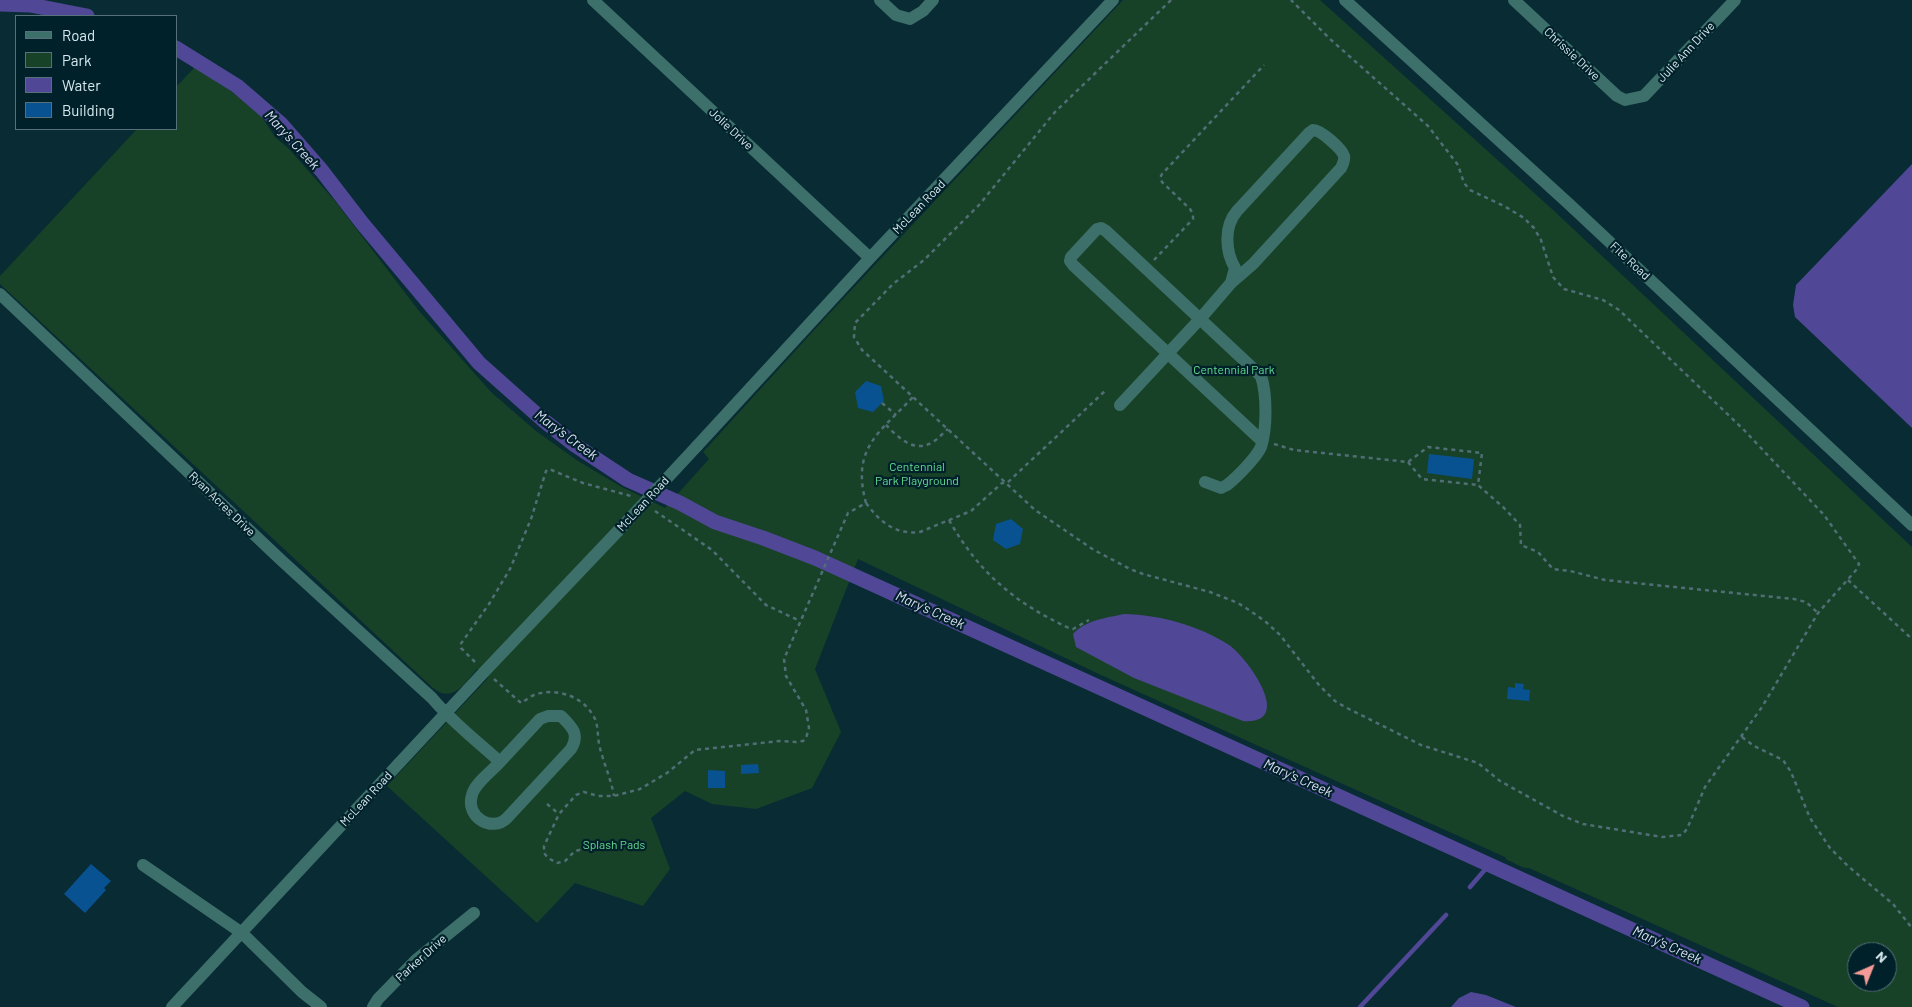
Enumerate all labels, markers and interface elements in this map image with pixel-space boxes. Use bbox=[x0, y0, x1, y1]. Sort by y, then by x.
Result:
legend bbox=[15, 15, 178, 130]
street label: Julie Ann Drive bbox=[1654, 19, 1718, 85]
street label: Chrissie Drive bbox=[1541, 24, 1603, 84]
text: Road bbox=[62, 26, 95, 44]
text: Park bbox=[62, 51, 91, 69]
text: Water bbox=[62, 76, 101, 94]
text: Building bbox=[62, 101, 115, 119]
street label: Jolie Drive bbox=[706, 105, 756, 153]
water label: Mary's Creek bbox=[261, 107, 323, 173]
street label: McLean Road bbox=[890, 177, 948, 237]
street label: Fite Road bbox=[1607, 239, 1653, 283]
park label: Centennial Park bbox=[1193, 363, 1275, 377]
water label: Mary's Creek bbox=[531, 407, 601, 463]
park label: Centennial Park Playground bbox=[875, 460, 959, 488]
street label: Ryan Acres Drive bbox=[186, 469, 258, 539]
street label: McLean Road bbox=[614, 474, 672, 534]
water label: Mary's Creek bbox=[893, 587, 967, 633]
water label: Mary's Creek bbox=[1261, 755, 1335, 801]
street label: McLean Road bbox=[337, 769, 395, 829]
park label: Splash Pads bbox=[583, 838, 645, 852]
water label: Mary's Creek bbox=[1630, 922, 1704, 968]
street label: Parker Drive bbox=[393, 931, 449, 985]
north arrow bbox=[1847, 942, 1897, 992]
text: N bbox=[1873, 947, 1891, 966]

